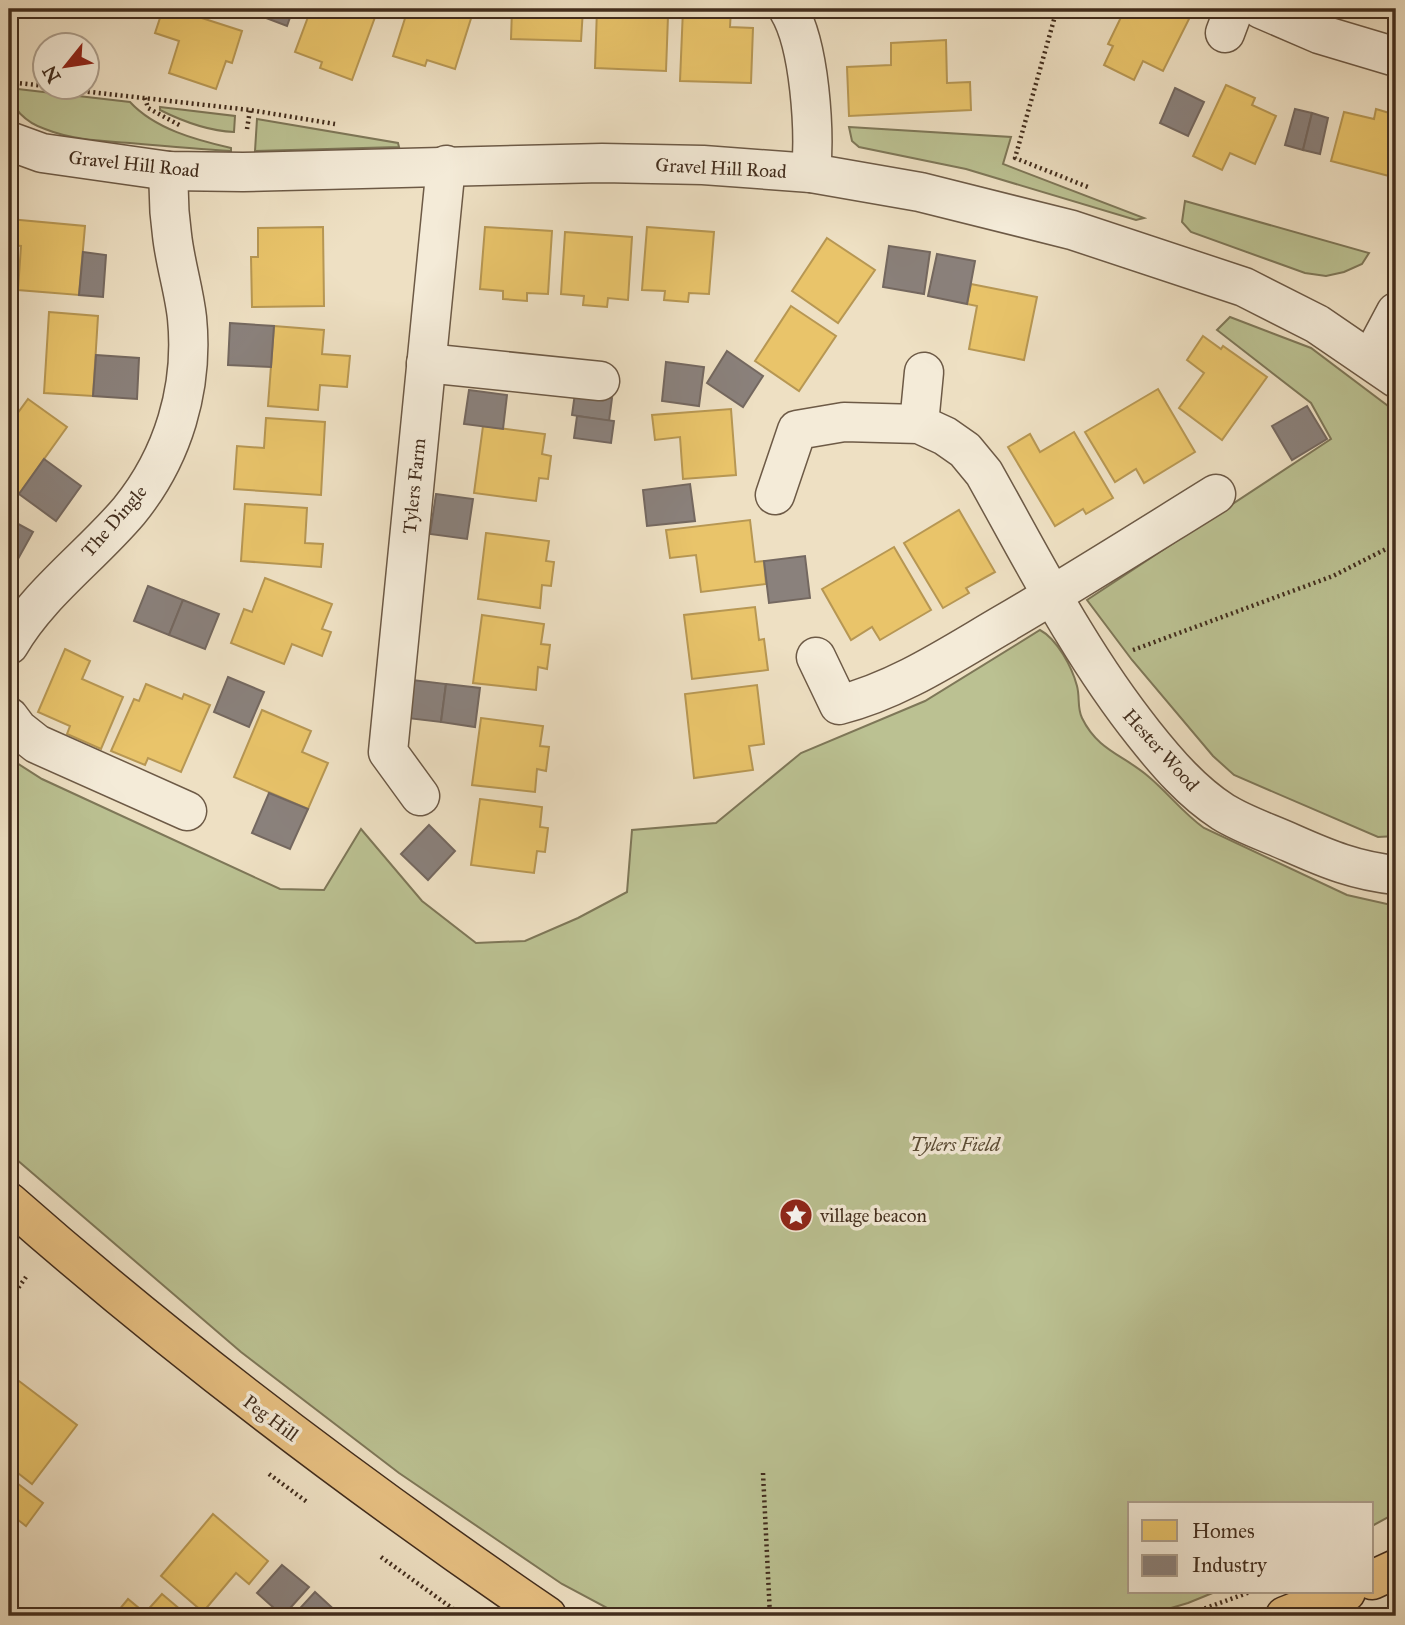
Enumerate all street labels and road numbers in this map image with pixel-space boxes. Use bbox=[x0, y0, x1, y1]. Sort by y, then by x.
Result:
street label: Gravel Hill Road bbox=[67, 146, 201, 182]
street label: Gravel Hill Road bbox=[655, 153, 788, 183]
street label: Tylers Farm bbox=[398, 437, 430, 535]
street label: The Dingle bbox=[76, 480, 152, 562]
street label: Hester Wood bbox=[1118, 704, 1204, 796]
street label: Peg Hill bbox=[238, 1390, 304, 1448]

